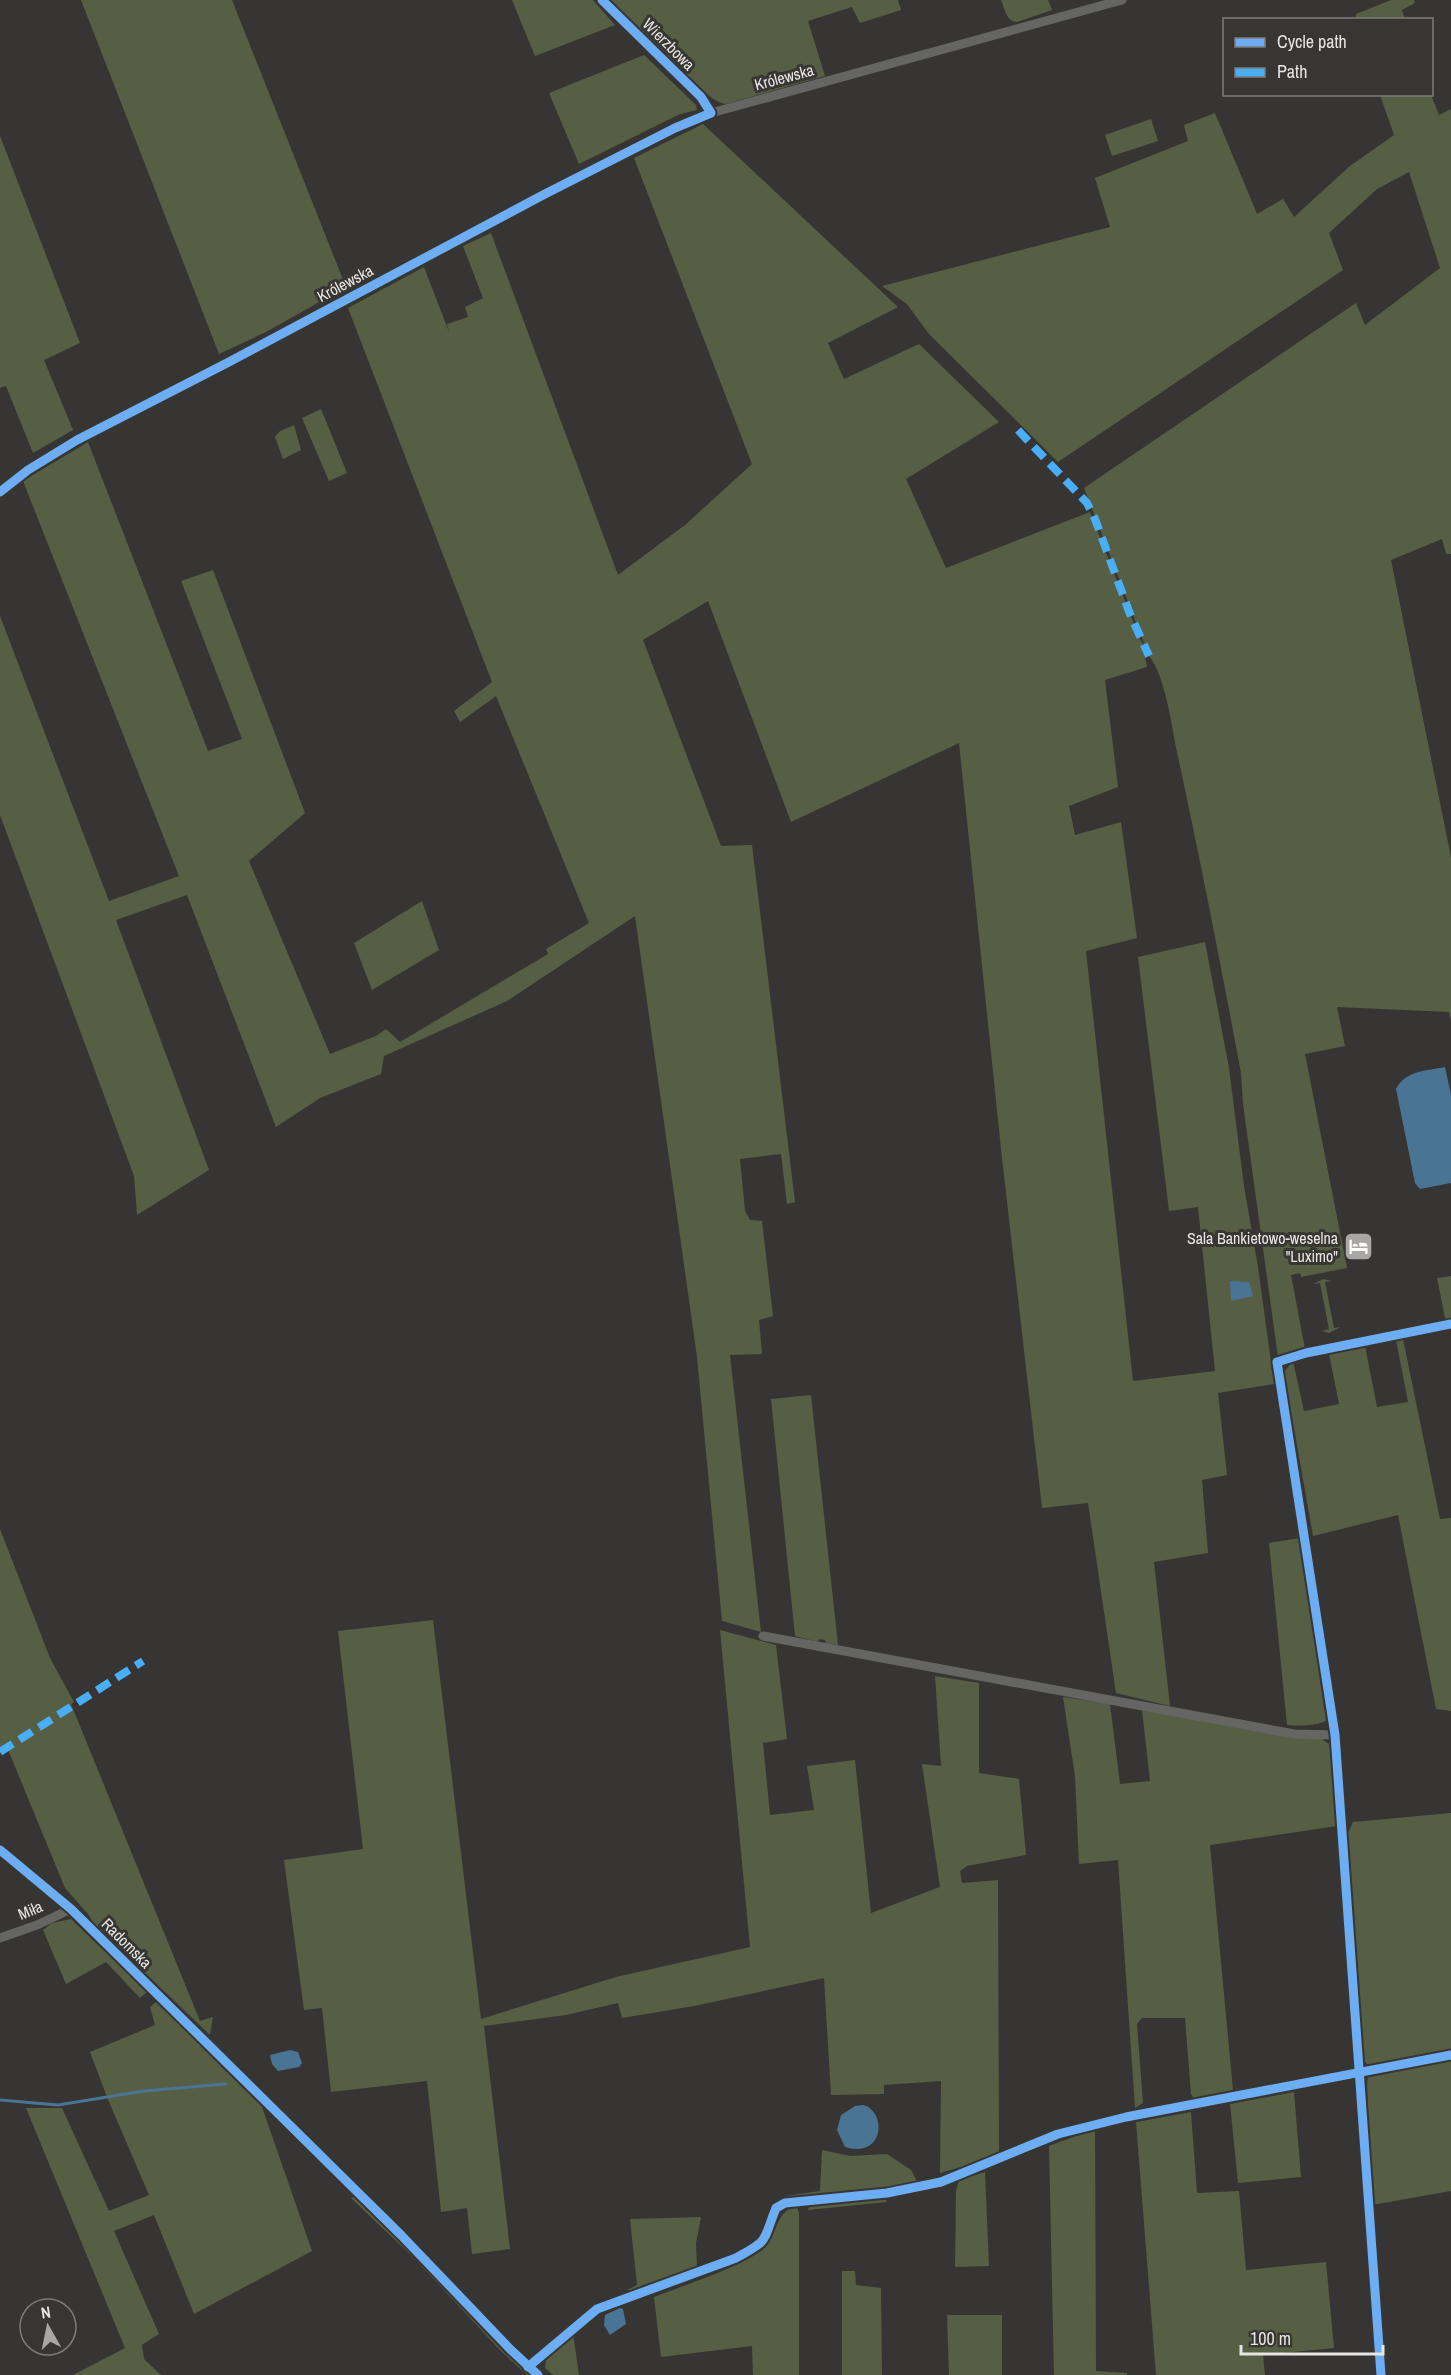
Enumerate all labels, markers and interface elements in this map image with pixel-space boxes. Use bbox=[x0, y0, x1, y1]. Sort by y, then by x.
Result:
street label: Wierzbowa bbox=[638, 13, 700, 75]
legend bbox=[1223, 18, 1433, 96]
text: Cycle path bbox=[1277, 29, 1347, 54]
street label: Królewska bbox=[752, 58, 817, 95]
text: Path bbox=[1277, 59, 1307, 84]
street label: Królewska bbox=[313, 259, 377, 307]
place label: Sala Bankietowo-weselna "Luximo" bbox=[1187, 1227, 1339, 1267]
hotel icon: Sala Bankietowo-weselna "Luximo" bbox=[1343, 1231, 1375, 1263]
street label: Miła bbox=[14, 1895, 46, 1925]
street label: Radomska bbox=[97, 1913, 157, 1973]
north arrow bbox=[18, 2297, 78, 2357]
text: N bbox=[39, 2301, 52, 2324]
scale bar bbox=[1241, 2318, 1384, 2356]
text: 100 m bbox=[1250, 2326, 1291, 2351]

